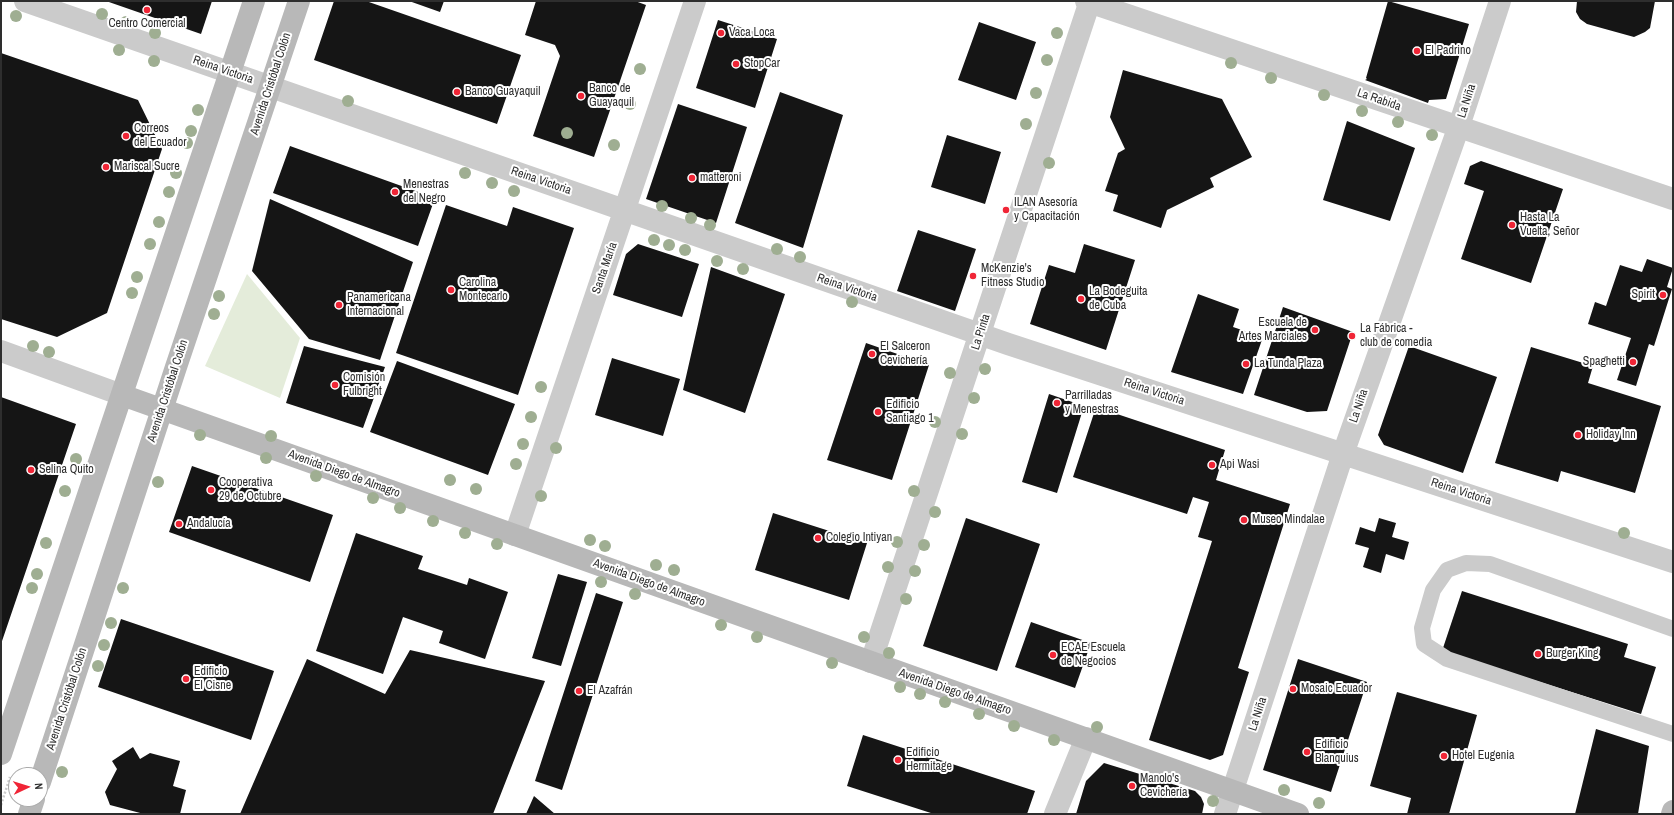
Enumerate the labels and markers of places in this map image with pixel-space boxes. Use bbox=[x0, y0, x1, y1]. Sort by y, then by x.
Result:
marker: Centro Comercial bbox=[142, 5, 152, 15]
place label: Centro Comercial bbox=[108, 17, 186, 31]
place label: Vaca Loca bbox=[729, 26, 775, 40]
marker: Vaca Loca bbox=[716, 28, 726, 38]
place label: El Padrino bbox=[1425, 44, 1471, 58]
marker: El Padrino bbox=[1412, 46, 1422, 56]
place label: StopCar bbox=[744, 57, 780, 71]
marker: StopCar bbox=[731, 59, 741, 69]
place label: Banco de Guayaquil bbox=[589, 82, 634, 110]
place label: Banco Guayaquil bbox=[465, 85, 540, 99]
marker: Banco Guayaquil bbox=[452, 87, 462, 97]
marker: Banco de Guayaquil bbox=[576, 91, 586, 101]
place label: Correos del Ecuador bbox=[134, 122, 187, 150]
marker: Correos del Ecuador bbox=[121, 131, 131, 141]
place label: Mariscal Sucre bbox=[114, 160, 180, 174]
marker: Mariscal Sucre bbox=[101, 162, 111, 172]
place label: matteroni bbox=[700, 171, 742, 185]
marker: matteroni bbox=[687, 173, 697, 183]
place label: Menestras del Negro bbox=[403, 178, 449, 206]
marker: Menestras del Negro bbox=[390, 187, 400, 197]
place label: ILAN Asesoría y Capacitación bbox=[1014, 196, 1080, 224]
marker: ILAN Asesoría y Capacitación bbox=[1001, 205, 1011, 215]
place label: Hasta La Vuelta, Señor bbox=[1520, 211, 1579, 239]
marker: Hasta La Vuelta, Señor bbox=[1507, 220, 1517, 230]
place label: McKenzie's Fitness Studio bbox=[981, 262, 1044, 290]
marker: McKenzie's Fitness Studio bbox=[968, 271, 978, 281]
place label: Carolina Montecarlo bbox=[459, 276, 508, 304]
marker: Carolina Montecarlo bbox=[446, 285, 456, 295]
place label: La Bodeguita de Cuba bbox=[1089, 285, 1148, 313]
place label: Spirit bbox=[1631, 288, 1655, 302]
marker: Spirit bbox=[1658, 290, 1668, 300]
place label: Panamericana Internacional bbox=[347, 291, 411, 319]
marker: La Bodeguita de Cuba bbox=[1076, 294, 1086, 304]
marker: Panamericana Internacional bbox=[334, 300, 344, 310]
place label: Escuela de Artes Marciales bbox=[1239, 316, 1307, 344]
place label: La Fábrica - club de comedia bbox=[1360, 322, 1432, 350]
marker: Escuela de Artes Marciales bbox=[1310, 325, 1320, 335]
marker: La Fábrica - club de comedia bbox=[1347, 331, 1357, 341]
place label: El Salceron Cevichería bbox=[880, 340, 930, 368]
marker: El Salceron Cevichería bbox=[867, 349, 877, 359]
place label: Spaghetti bbox=[1583, 355, 1625, 369]
place label: La Tunda Plaza bbox=[1254, 357, 1322, 371]
marker: Spaghetti bbox=[1628, 357, 1638, 367]
marker: La Tunda Plaza bbox=[1241, 359, 1251, 369]
place label: Comisión Fulbright bbox=[343, 371, 385, 399]
marker: Comisión Fulbright bbox=[330, 380, 340, 390]
place label: Parrilladas y Menestras bbox=[1065, 389, 1119, 417]
place label: Edificio Santiago 1 bbox=[886, 398, 934, 426]
marker: Parrilladas y Menestras bbox=[1052, 398, 1062, 408]
marker: Edificio Santiago 1 bbox=[873, 407, 883, 417]
place label: Holiday Inn bbox=[1586, 428, 1636, 442]
marker: Holiday Inn bbox=[1573, 430, 1583, 440]
place label: Api Wasi bbox=[1220, 458, 1260, 472]
marker: Api Wasi bbox=[1207, 460, 1217, 470]
place label: Selina Quito bbox=[39, 463, 94, 477]
marker: Selina Quito bbox=[26, 465, 36, 475]
place label: Cooperativa 29 de Octubre bbox=[219, 476, 281, 504]
marker: Cooperativa 29 de Octubre bbox=[206, 485, 216, 495]
place label: Museo Mindalae bbox=[1252, 513, 1325, 527]
marker: Museo Mindalae bbox=[1239, 515, 1249, 525]
place label: Andalucía bbox=[187, 517, 231, 531]
marker: Andalucía bbox=[174, 519, 184, 529]
place label: Colegio Intiyan bbox=[826, 531, 892, 545]
marker: Colegio Intiyan bbox=[813, 533, 823, 543]
place label: ECAE Escuela de Negocios bbox=[1061, 641, 1126, 669]
place label: Burger King bbox=[1546, 647, 1599, 661]
marker: Burger King bbox=[1533, 649, 1543, 659]
marker: ECAE Escuela de Negocios bbox=[1048, 650, 1058, 660]
place label: Edificio El Cisne bbox=[194, 665, 231, 693]
marker: Edificio El Cisne bbox=[181, 674, 191, 684]
place label: Mosaic Ecuador bbox=[1301, 682, 1372, 696]
place label: El Azafrán bbox=[587, 684, 632, 698]
marker: Mosaic Ecuador bbox=[1288, 684, 1298, 694]
marker: El Azafrán bbox=[574, 686, 584, 696]
place label: Edificio Blanquius bbox=[1315, 738, 1359, 766]
place label: Edificio Hermitage bbox=[906, 746, 952, 774]
marker: Edificio Blanquius bbox=[1302, 747, 1312, 757]
place label: Hotel Eugenia bbox=[1452, 749, 1514, 763]
marker: Hotel Eugenia bbox=[1439, 751, 1449, 761]
marker: Edificio Hermitage bbox=[893, 755, 903, 765]
place label: Manolo's Cevichería bbox=[1140, 772, 1188, 800]
marker: Manolo's Cevichería bbox=[1127, 781, 1137, 791]

